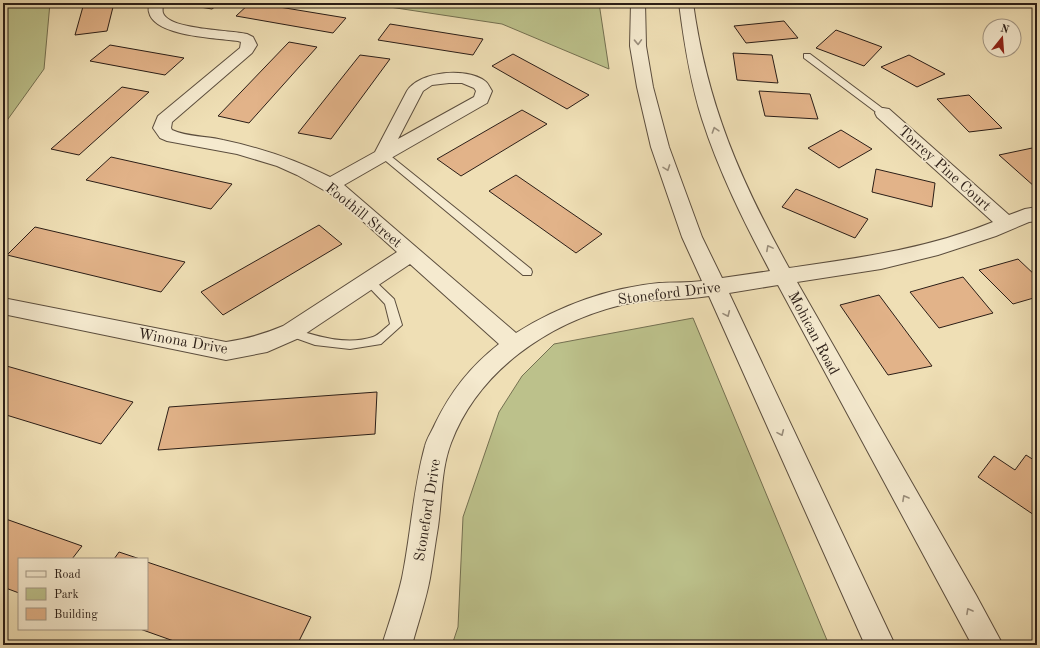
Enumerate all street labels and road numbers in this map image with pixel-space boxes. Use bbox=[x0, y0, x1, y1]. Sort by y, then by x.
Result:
street label: Torrey Pine Court bbox=[895, 124, 993, 214]
street label: Foothill Street bbox=[322, 181, 404, 251]
street label: Stoneford Drive bbox=[617, 281, 722, 308]
street label: Mohican Road bbox=[784, 290, 841, 378]
street label: Winona Drive bbox=[137, 327, 229, 358]
street label: Stoneford Drive bbox=[413, 458, 444, 563]

